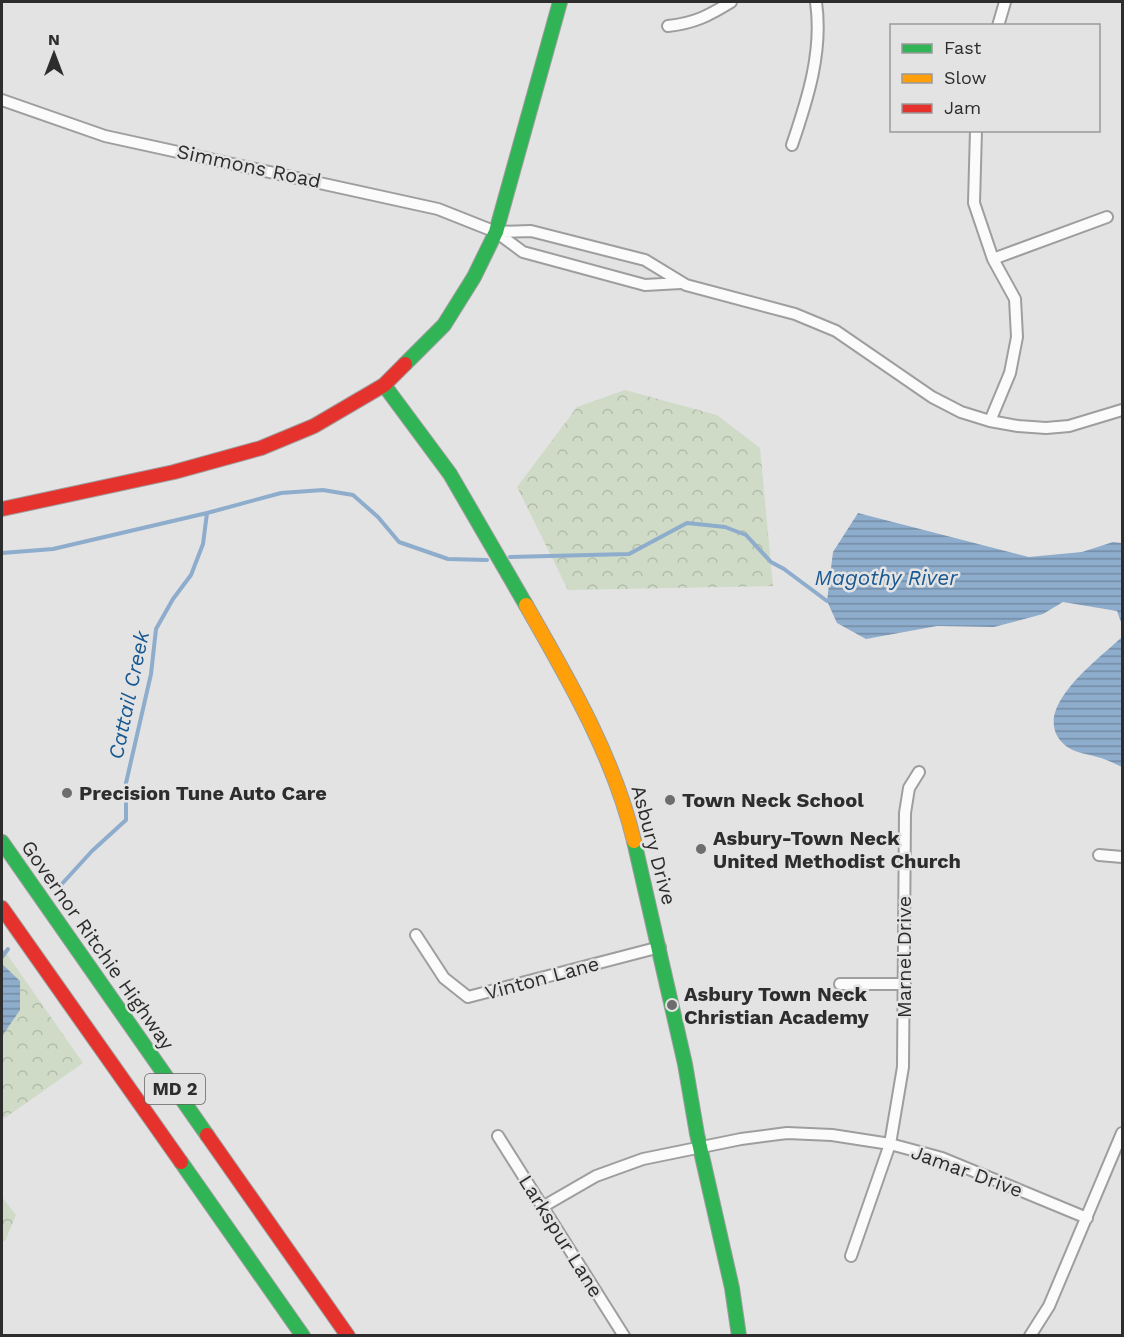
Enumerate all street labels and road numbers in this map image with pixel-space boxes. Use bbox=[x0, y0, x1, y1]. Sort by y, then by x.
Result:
street label: Simmons Road bbox=[175, 139, 323, 193]
street label: Asbury Drive bbox=[626, 782, 682, 908]
street label: Governor Ritchie Highway bbox=[16, 836, 180, 1055]
street label: Marnel Drive bbox=[892, 896, 916, 1018]
street label: Vinton Lane bbox=[482, 951, 602, 1005]
road number: MD 2 bbox=[145, 1074, 205, 1104]
street label: Jamar Drive bbox=[908, 1140, 1026, 1202]
street label: Larkspur Lane bbox=[514, 1170, 608, 1302]

